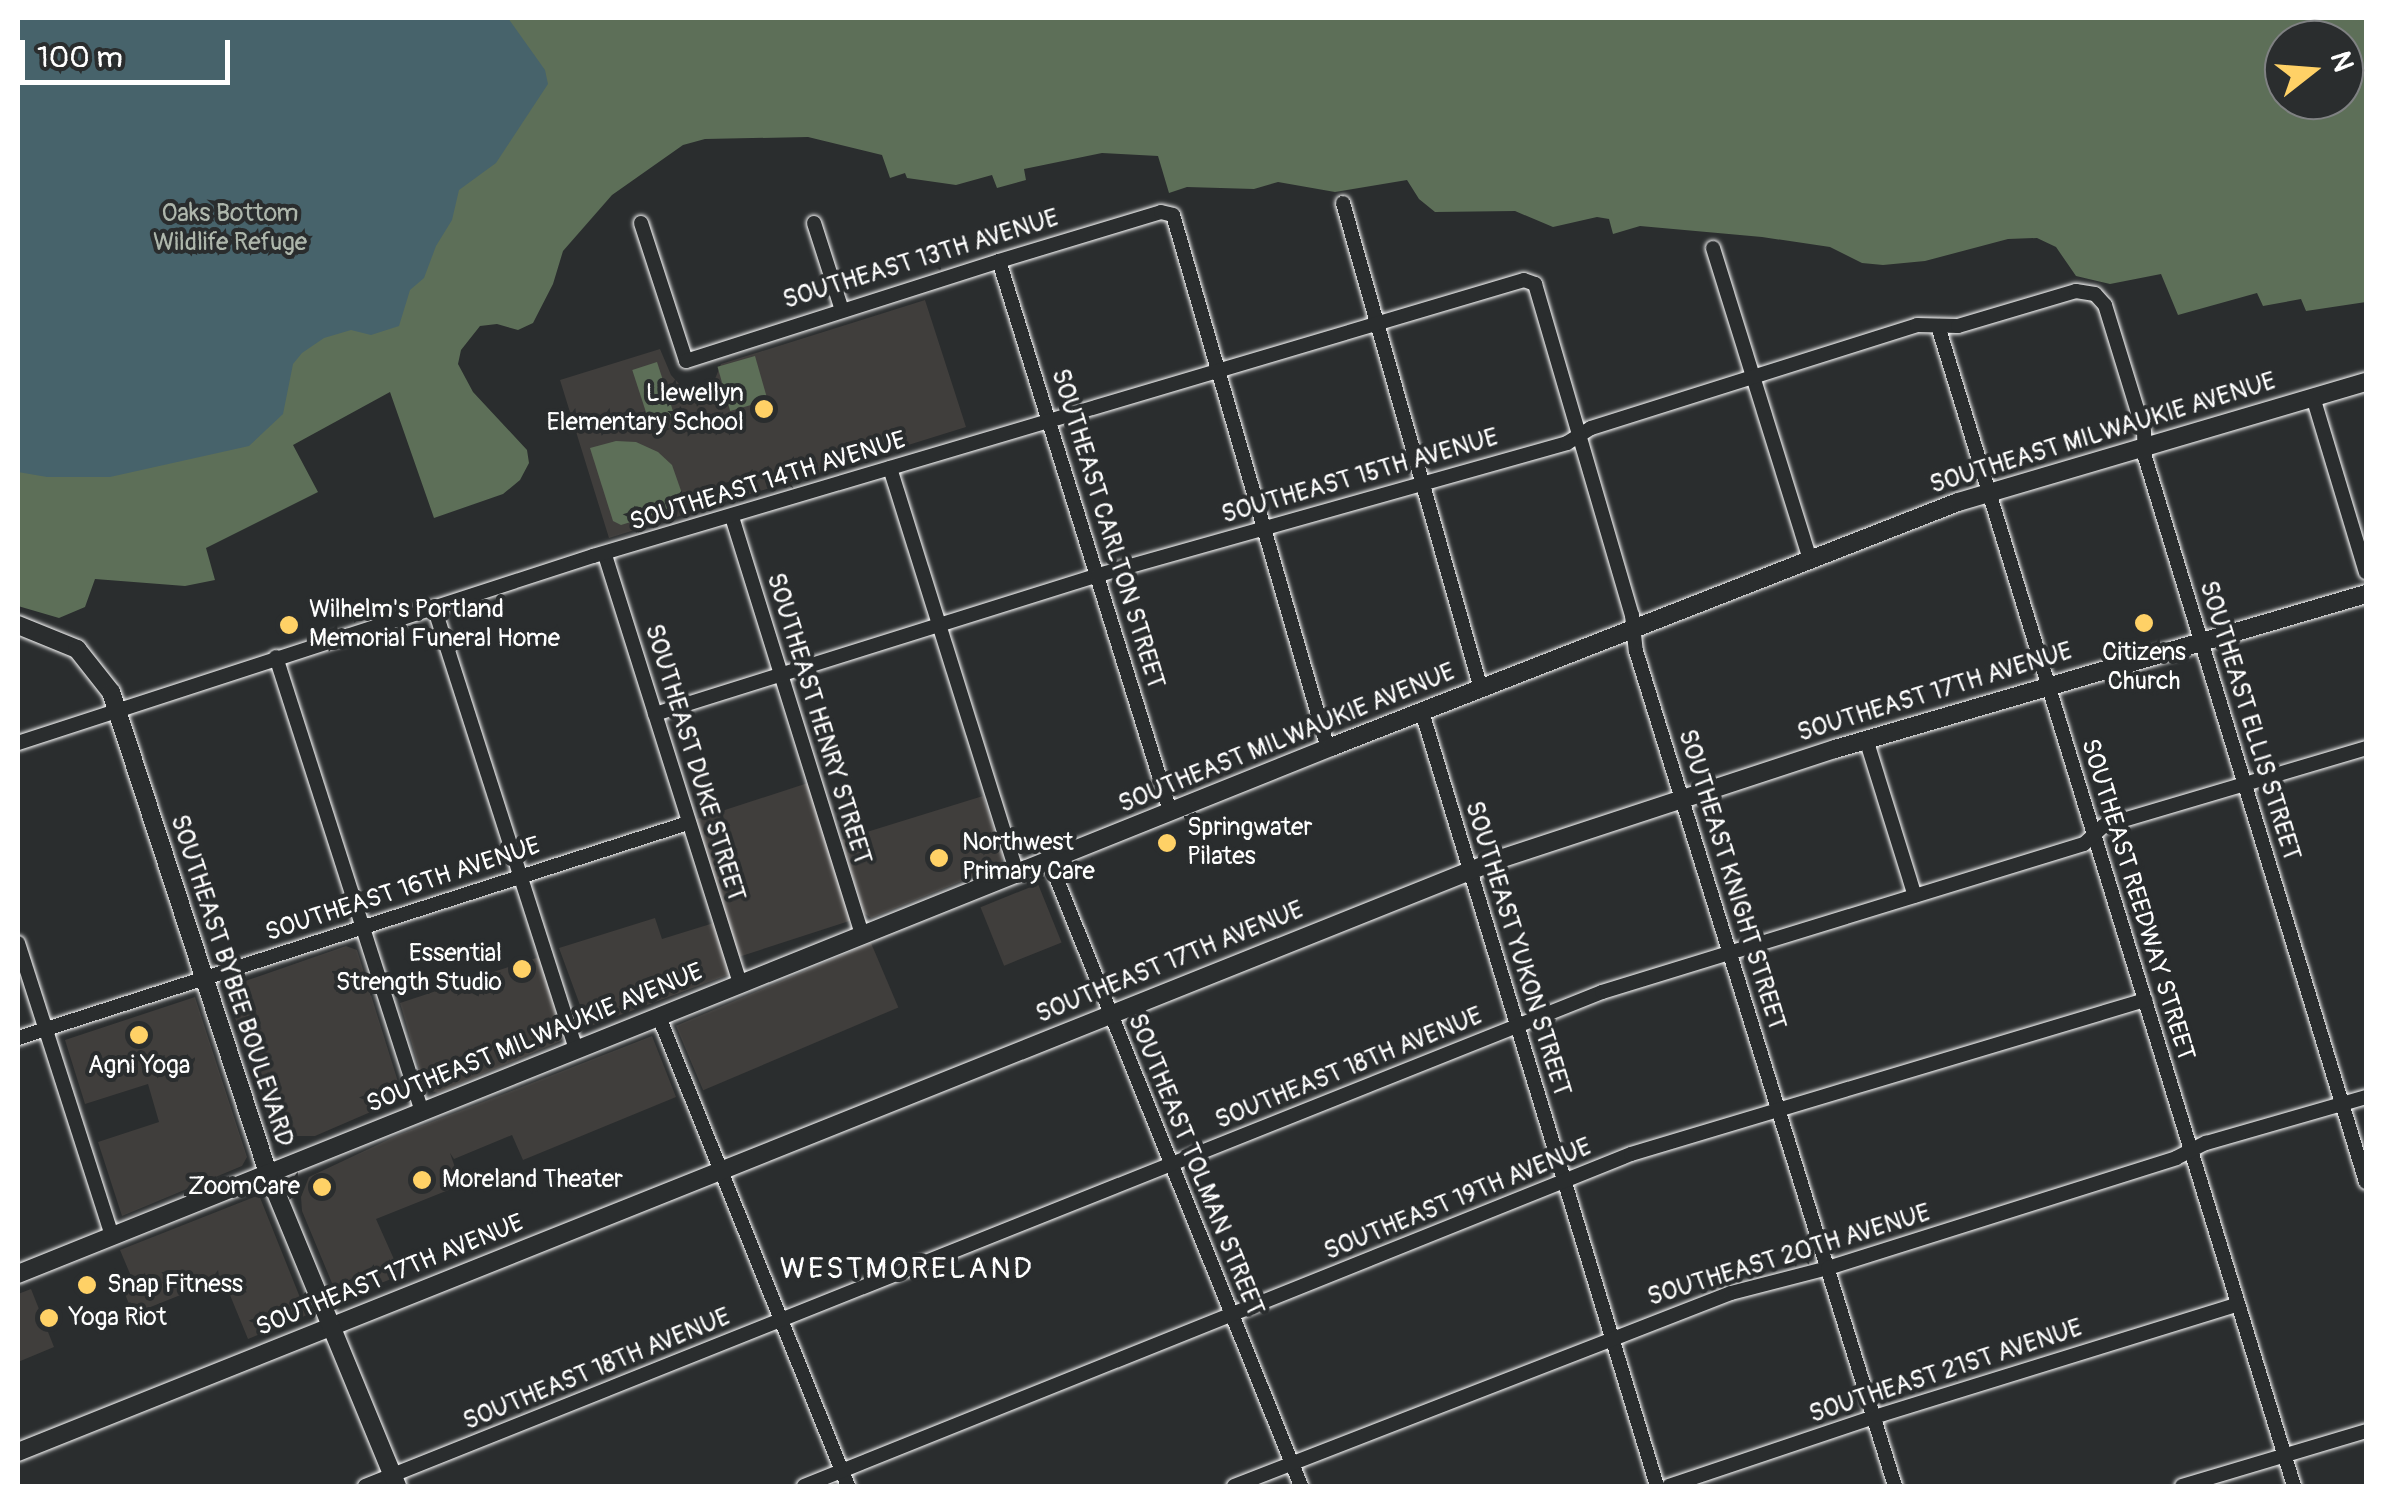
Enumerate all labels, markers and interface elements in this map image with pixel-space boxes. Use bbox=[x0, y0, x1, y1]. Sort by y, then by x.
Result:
scale bar bbox=[25, 20, 235, 82]
north arrow bbox=[2264, 20, 2364, 120]
text: 100 m bbox=[37, 39, 123, 76]
text: N bbox=[2322, 47, 2361, 76]
park label: Oaks Bottom Wildlife Refuge bbox=[153, 200, 307, 259]
street label: SOUTHEAST 13TH AVENUE bbox=[780, 204, 1062, 316]
street label: SOUTHEAST CARLTON STREET bbox=[1044, 365, 1170, 693]
street label: SOUTHEAST MILWAUKIE AVENUE bbox=[1926, 367, 2280, 501]
place label: Llewellyn Elementary School bbox=[547, 380, 744, 439]
marker: Llewellyn Elementary School bbox=[753, 398, 775, 420]
street label: SOUTHEAST 15TH AVENUE bbox=[1218, 423, 1502, 531]
street label: SOUTHEAST 14TH AVENUE bbox=[626, 426, 910, 538]
street label: SOUTHEAST HENRY STREET bbox=[759, 570, 877, 868]
street label: SOUTHEAST ELLIS STREET bbox=[2192, 578, 2306, 864]
place label: Wilhelm's Portland Memorial Funeral Home bbox=[309, 596, 560, 655]
marker: Citizens Church bbox=[2133, 612, 2155, 634]
marker: Wilhelm's Portland Memorial Funeral Home bbox=[278, 614, 300, 636]
street label: SOUTHEAST DUKE STREET bbox=[638, 621, 750, 905]
street label: SOUTHEAST 17TH AVENUE bbox=[1794, 637, 2076, 749]
place label: Citizens Church bbox=[2102, 639, 2186, 698]
street label: SOUTHEAST MILWAUKIE AVENUE bbox=[1114, 658, 1460, 820]
street label: SOUTHEAST KNIGHT STREET bbox=[1671, 726, 1791, 1034]
street label: SOUTHEAST REEDWAY STREET bbox=[2074, 736, 2200, 1064]
street label: SOUTHEAST YUKON STREET bbox=[1458, 798, 1576, 1100]
street label: SOUTHEAST BYBEE BOULEVARD bbox=[163, 811, 299, 1151]
place label: Springwater Pilates bbox=[1187, 814, 1312, 873]
place label: Northwest Primary Care bbox=[962, 829, 1095, 888]
street label: SOUTHEAST 16TH AVENUE bbox=[262, 831, 544, 949]
marker: Springwater Pilates bbox=[1156, 832, 1178, 854]
marker: Northwest Primary Care bbox=[926, 845, 952, 871]
street label: SOUTHEAST 17TH AVENUE bbox=[1032, 896, 1308, 1030]
place label: Essential Strength Studio bbox=[336, 940, 502, 999]
street label: SOUTHEAST MILWAUKIE AVENUE bbox=[362, 958, 708, 1120]
marker: Essential Strength Studio bbox=[511, 958, 533, 980]
street label: SOUTHEAST 18TH AVENUE bbox=[1211, 1002, 1487, 1136]
street label: SOUTHEAST TOLMAN STREET bbox=[1121, 1010, 1269, 1320]
marker: Agni Yoga bbox=[128, 1024, 150, 1046]
place label: Agni Yoga bbox=[88, 1051, 190, 1081]
street label: SOUTHEAST 19TH AVENUE bbox=[1320, 1133, 1596, 1267]
place label: Moreland Theater bbox=[442, 1165, 623, 1195]
marker: Moreland Theater bbox=[411, 1169, 433, 1191]
place label: ZoomCare bbox=[188, 1172, 300, 1202]
marker: ZoomCare bbox=[309, 1174, 335, 1200]
street label: SOUTHEAST 20TH AVENUE bbox=[1644, 1199, 1934, 1313]
street label: SOUTHEAST 17TH AVENUE bbox=[252, 1209, 528, 1343]
district label: WESTMORELAND bbox=[780, 1251, 1034, 1287]
place label: Snap Fitness bbox=[107, 1270, 243, 1300]
marker: Snap Fitness bbox=[76, 1274, 98, 1296]
place label: Yoga Riot bbox=[69, 1303, 167, 1333]
street label: SOUTHEAST 18TH AVENUE bbox=[459, 1303, 735, 1437]
marker: Yoga Riot bbox=[38, 1307, 60, 1329]
street label: SOUTHEAST 21ST AVENUE bbox=[1806, 1314, 2086, 1430]

